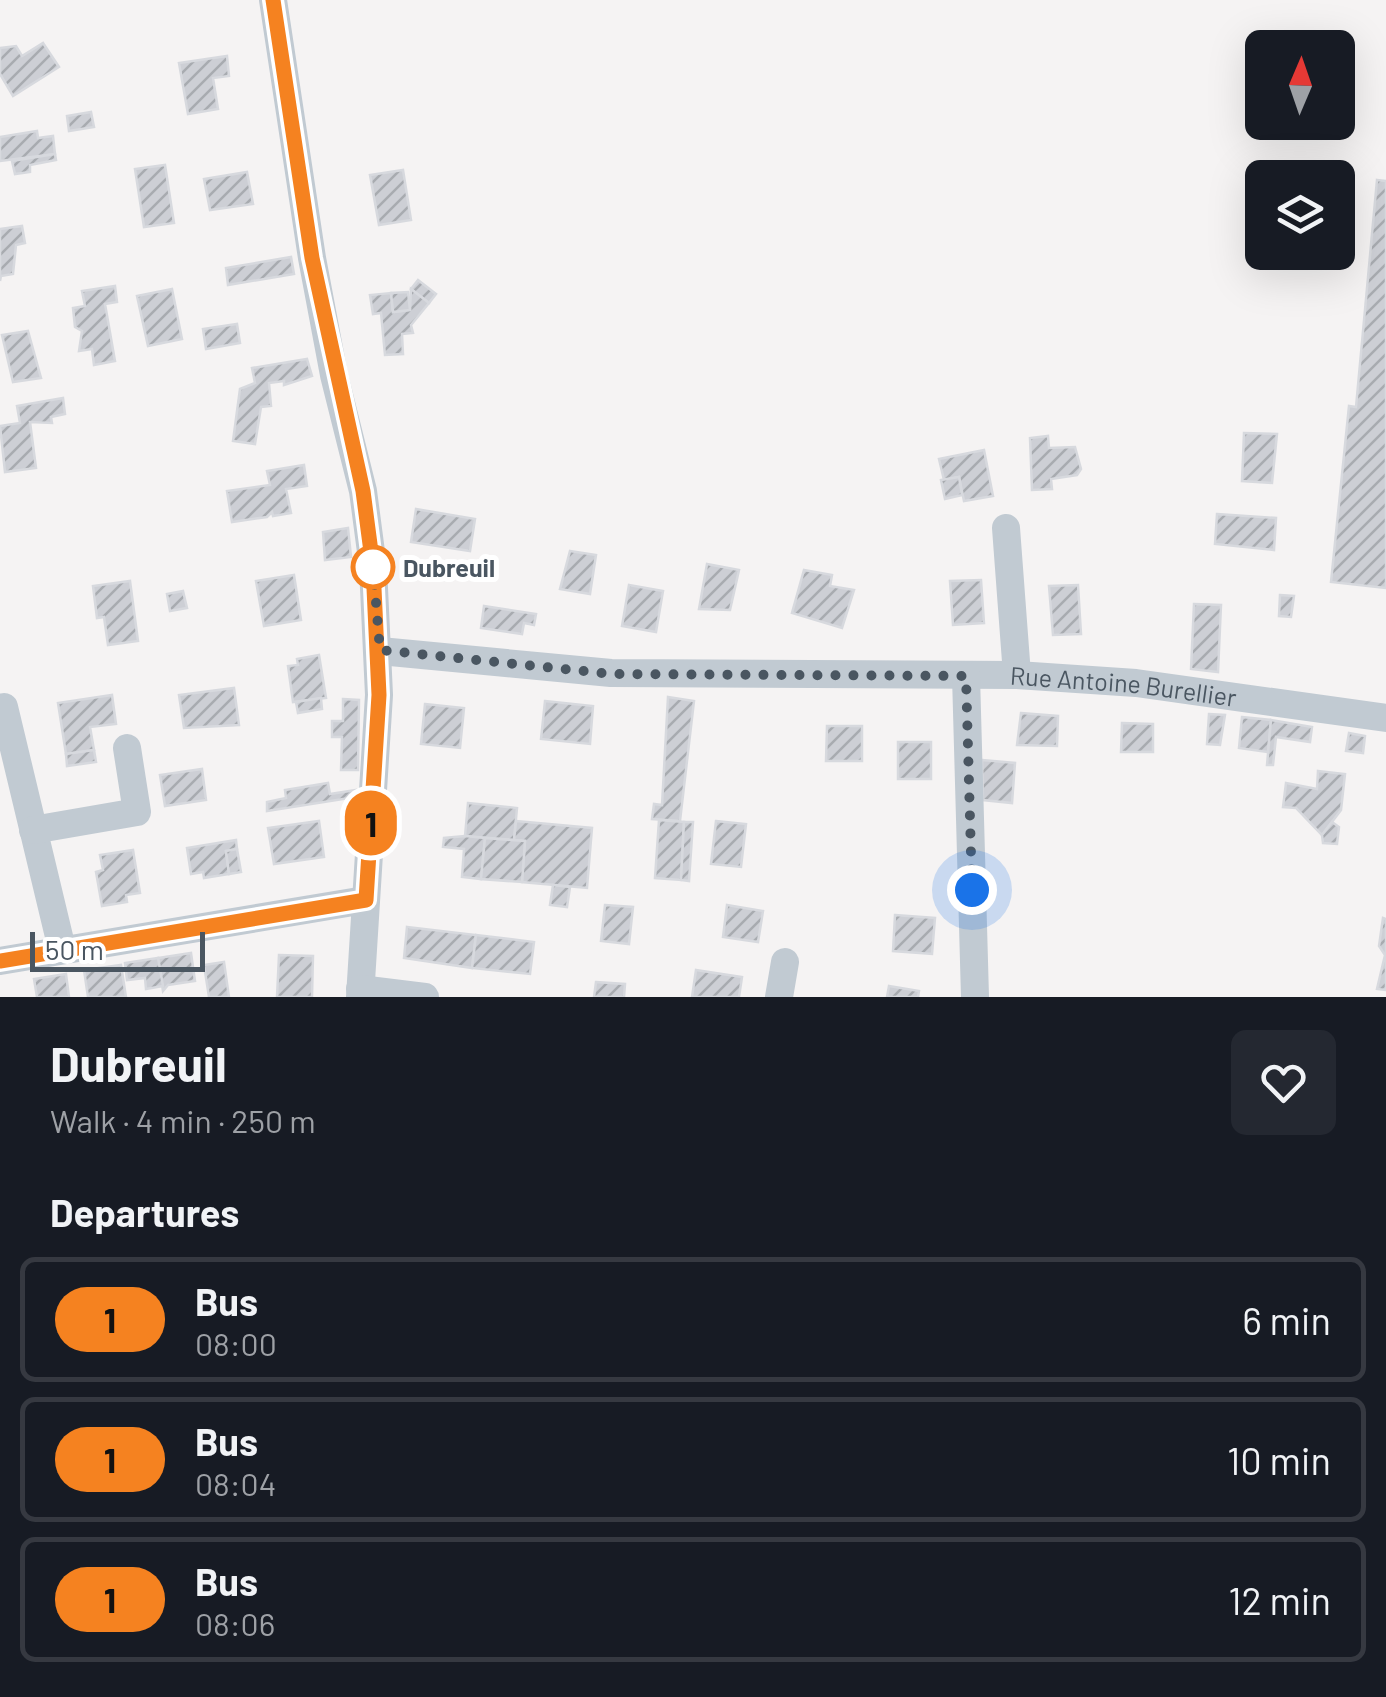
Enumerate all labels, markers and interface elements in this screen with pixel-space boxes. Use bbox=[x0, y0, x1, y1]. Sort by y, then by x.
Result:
north arrow bbox=[1245, 30, 1355, 140]
map controls bbox=[1245, 30, 1355, 270]
button: layers bbox=[1245, 160, 1355, 270]
marker: Dubreuil bbox=[352, 546, 394, 588]
place label: Dubreuil bbox=[403, 552, 495, 582]
street label: Rue Antoine Burellier bbox=[1009, 660, 1239, 712]
line badge: 1 bbox=[338, 790, 404, 856]
text: 1 bbox=[365, 802, 377, 844]
your location bbox=[947, 865, 997, 915]
scale bar bbox=[30, 927, 205, 971]
text: 50 m bbox=[45, 932, 104, 966]
button: heart bbox=[1231, 1030, 1336, 1135]
text: Dubreuil bbox=[50, 1034, 227, 1092]
text: Walk · 4 min · 250 m bbox=[50, 1101, 316, 1139]
text: Departures bbox=[50, 1189, 239, 1235]
text: Bus bbox=[195, 1278, 258, 1324]
text: 6 min bbox=[1242, 1297, 1331, 1343]
text: 1 bbox=[104, 1298, 116, 1340]
text: 08:00 bbox=[195, 1324, 277, 1362]
text: Bus bbox=[195, 1418, 258, 1464]
text: 10 min bbox=[1227, 1437, 1331, 1483]
text: 1 bbox=[104, 1438, 116, 1480]
text: 08:04 bbox=[195, 1464, 276, 1502]
text: Bus bbox=[195, 1558, 258, 1604]
text: 12 min bbox=[1228, 1577, 1331, 1623]
text: 1 bbox=[104, 1578, 116, 1620]
text: 08:06 bbox=[195, 1604, 275, 1642]

